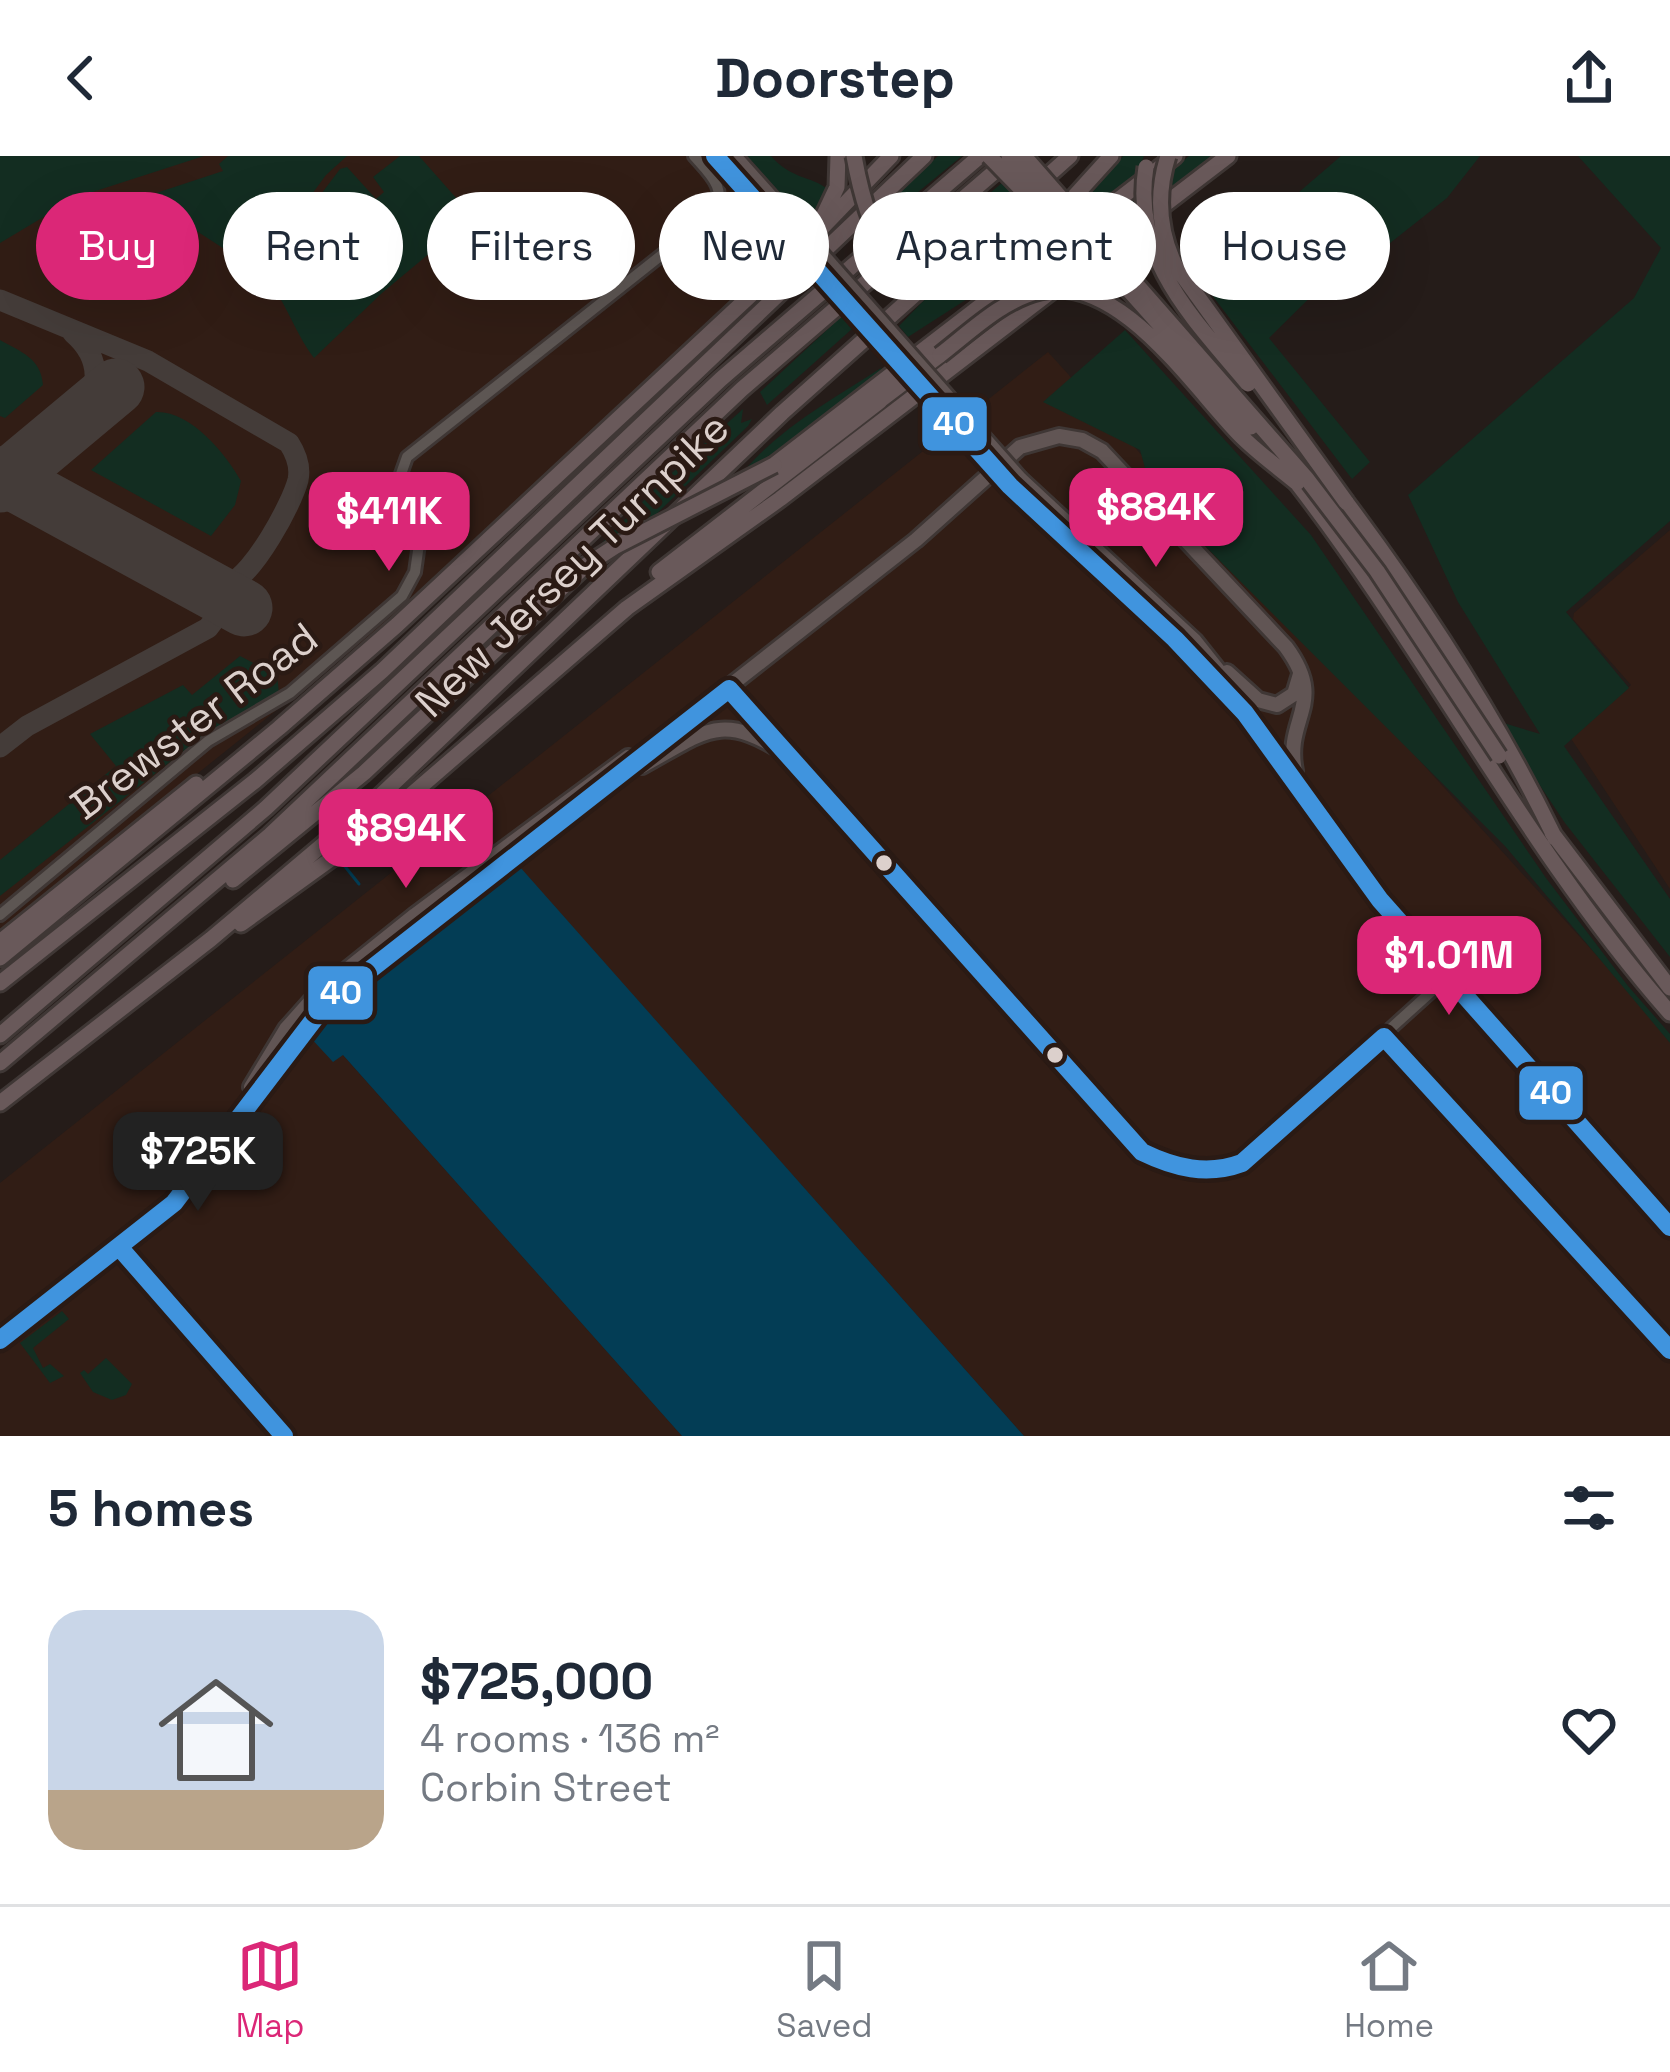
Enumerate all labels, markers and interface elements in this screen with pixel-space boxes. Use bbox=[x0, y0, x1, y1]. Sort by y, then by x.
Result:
text: Doorstep bbox=[715, 44, 955, 113]
icon: back bbox=[48, 45, 114, 111]
icon: share bbox=[1556, 45, 1622, 111]
chip: Buy bbox=[36, 192, 199, 300]
chip: Rent bbox=[223, 192, 403, 300]
chip: Filters bbox=[427, 192, 635, 300]
chip: New bbox=[659, 192, 829, 300]
chip: Apartment bbox=[853, 192, 1156, 300]
chip: House bbox=[1180, 192, 1390, 300]
line badge: 40 bbox=[920, 395, 989, 453]
street label: New Jersey Turnpike bbox=[404, 402, 740, 728]
text: 40 bbox=[933, 403, 975, 445]
pin: $884K bbox=[1072, 468, 1240, 570]
pin: $411K bbox=[305, 472, 473, 574]
text: $884K bbox=[1096, 482, 1216, 531]
text: $411K bbox=[336, 486, 442, 535]
street label: Brewster Road bbox=[60, 611, 328, 831]
pin: $894K bbox=[322, 789, 490, 891]
text: $894K bbox=[346, 803, 466, 852]
unlabelled marker bbox=[873, 852, 895, 874]
pin: $1.01M bbox=[1351, 916, 1547, 1018]
text: $1.01M bbox=[1384, 930, 1514, 979]
line badge: 40 bbox=[306, 964, 375, 1022]
text: 40 bbox=[320, 972, 362, 1014]
unlabelled marker bbox=[1044, 1044, 1066, 1066]
line badge: 40 bbox=[1517, 1064, 1585, 1122]
text: 40 bbox=[1530, 1072, 1572, 1114]
pin: $725K bbox=[114, 1112, 282, 1214]
text: $725K bbox=[140, 1126, 256, 1175]
icon: filters bbox=[1556, 1475, 1622, 1541]
text: 5 homes bbox=[48, 1476, 254, 1541]
text: $725,000 bbox=[420, 1649, 653, 1714]
icon: home bbox=[144, 1658, 288, 1802]
icon: heart bbox=[1556, 1697, 1622, 1763]
text: 4 rooms · 136 m² bbox=[420, 1714, 720, 1763]
text: Corbin Street bbox=[420, 1763, 672, 1812]
tab: Map bbox=[236, 1933, 305, 2047]
tab: Saved bbox=[776, 1933, 873, 2047]
tab: Home bbox=[1344, 1933, 1434, 2047]

